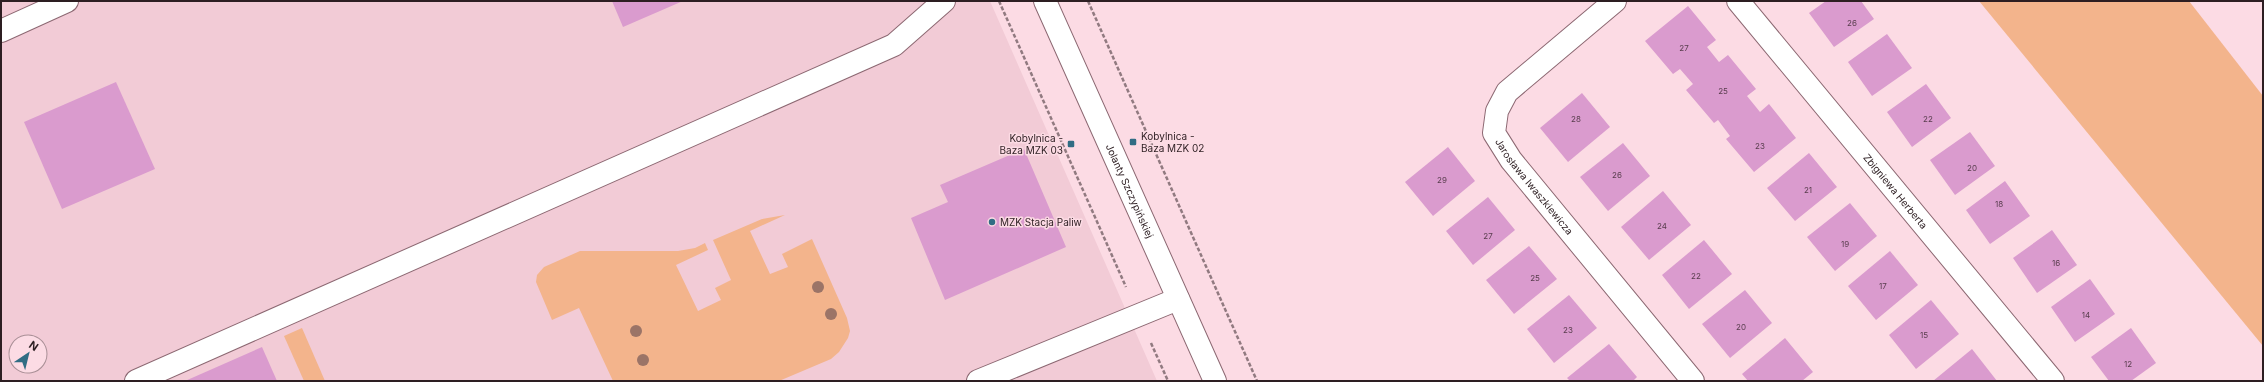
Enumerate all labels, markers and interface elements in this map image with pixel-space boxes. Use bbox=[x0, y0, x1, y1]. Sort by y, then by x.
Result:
house number: 26 bbox=[1847, 18, 1857, 28]
house number: 27 bbox=[1679, 43, 1689, 53]
house number: 25 bbox=[1718, 86, 1728, 96]
house number: 28 bbox=[1571, 114, 1581, 124]
house number: 22 bbox=[1923, 114, 1933, 124]
place label: Kobylnica - Baza MZK 02 bbox=[1141, 130, 1204, 154]
place label: Kobylnica - Baza MZK 03 bbox=[1000, 132, 1063, 156]
street label: Jarosława Iwaszkiewicza bbox=[1493, 136, 1576, 237]
marker: Kobylnica - Baza MZK 02 bbox=[1128, 137, 1138, 147]
marker: Kobylnica - Baza MZK 03 bbox=[1066, 139, 1076, 149]
house number: 23 bbox=[1755, 141, 1765, 151]
street label: Jolanty Szczypińskiej bbox=[1104, 142, 1156, 240]
street label: Zbigniewa Herberta bbox=[1861, 151, 1930, 231]
house number: 20 bbox=[1967, 163, 1977, 173]
house number: 26 bbox=[1612, 170, 1622, 180]
house number: 29 bbox=[1437, 175, 1447, 185]
house number: 21 bbox=[1804, 185, 1812, 195]
house number: 18 bbox=[1995, 199, 2003, 209]
place label: MZK Stacja Paliw bbox=[1000, 216, 1082, 228]
marker: MZK Stacja Paliw bbox=[987, 217, 997, 227]
house number: 24 bbox=[1657, 221, 1667, 231]
house number: 27 bbox=[1483, 231, 1493, 241]
house number: 19 bbox=[1841, 239, 1849, 249]
house number: 16 bbox=[2052, 258, 2060, 268]
house number: 22 bbox=[1691, 271, 1701, 281]
house number: 25 bbox=[1530, 273, 1540, 283]
house number: 17 bbox=[1879, 281, 1887, 291]
house number: 14 bbox=[2082, 310, 2090, 320]
house number: 20 bbox=[1736, 322, 1746, 332]
house number: 23 bbox=[1563, 325, 1573, 335]
house number: 15 bbox=[1920, 330, 1928, 340]
north arrow bbox=[8, 334, 48, 374]
text: N bbox=[26, 338, 41, 354]
house number: 12 bbox=[2124, 359, 2132, 369]

